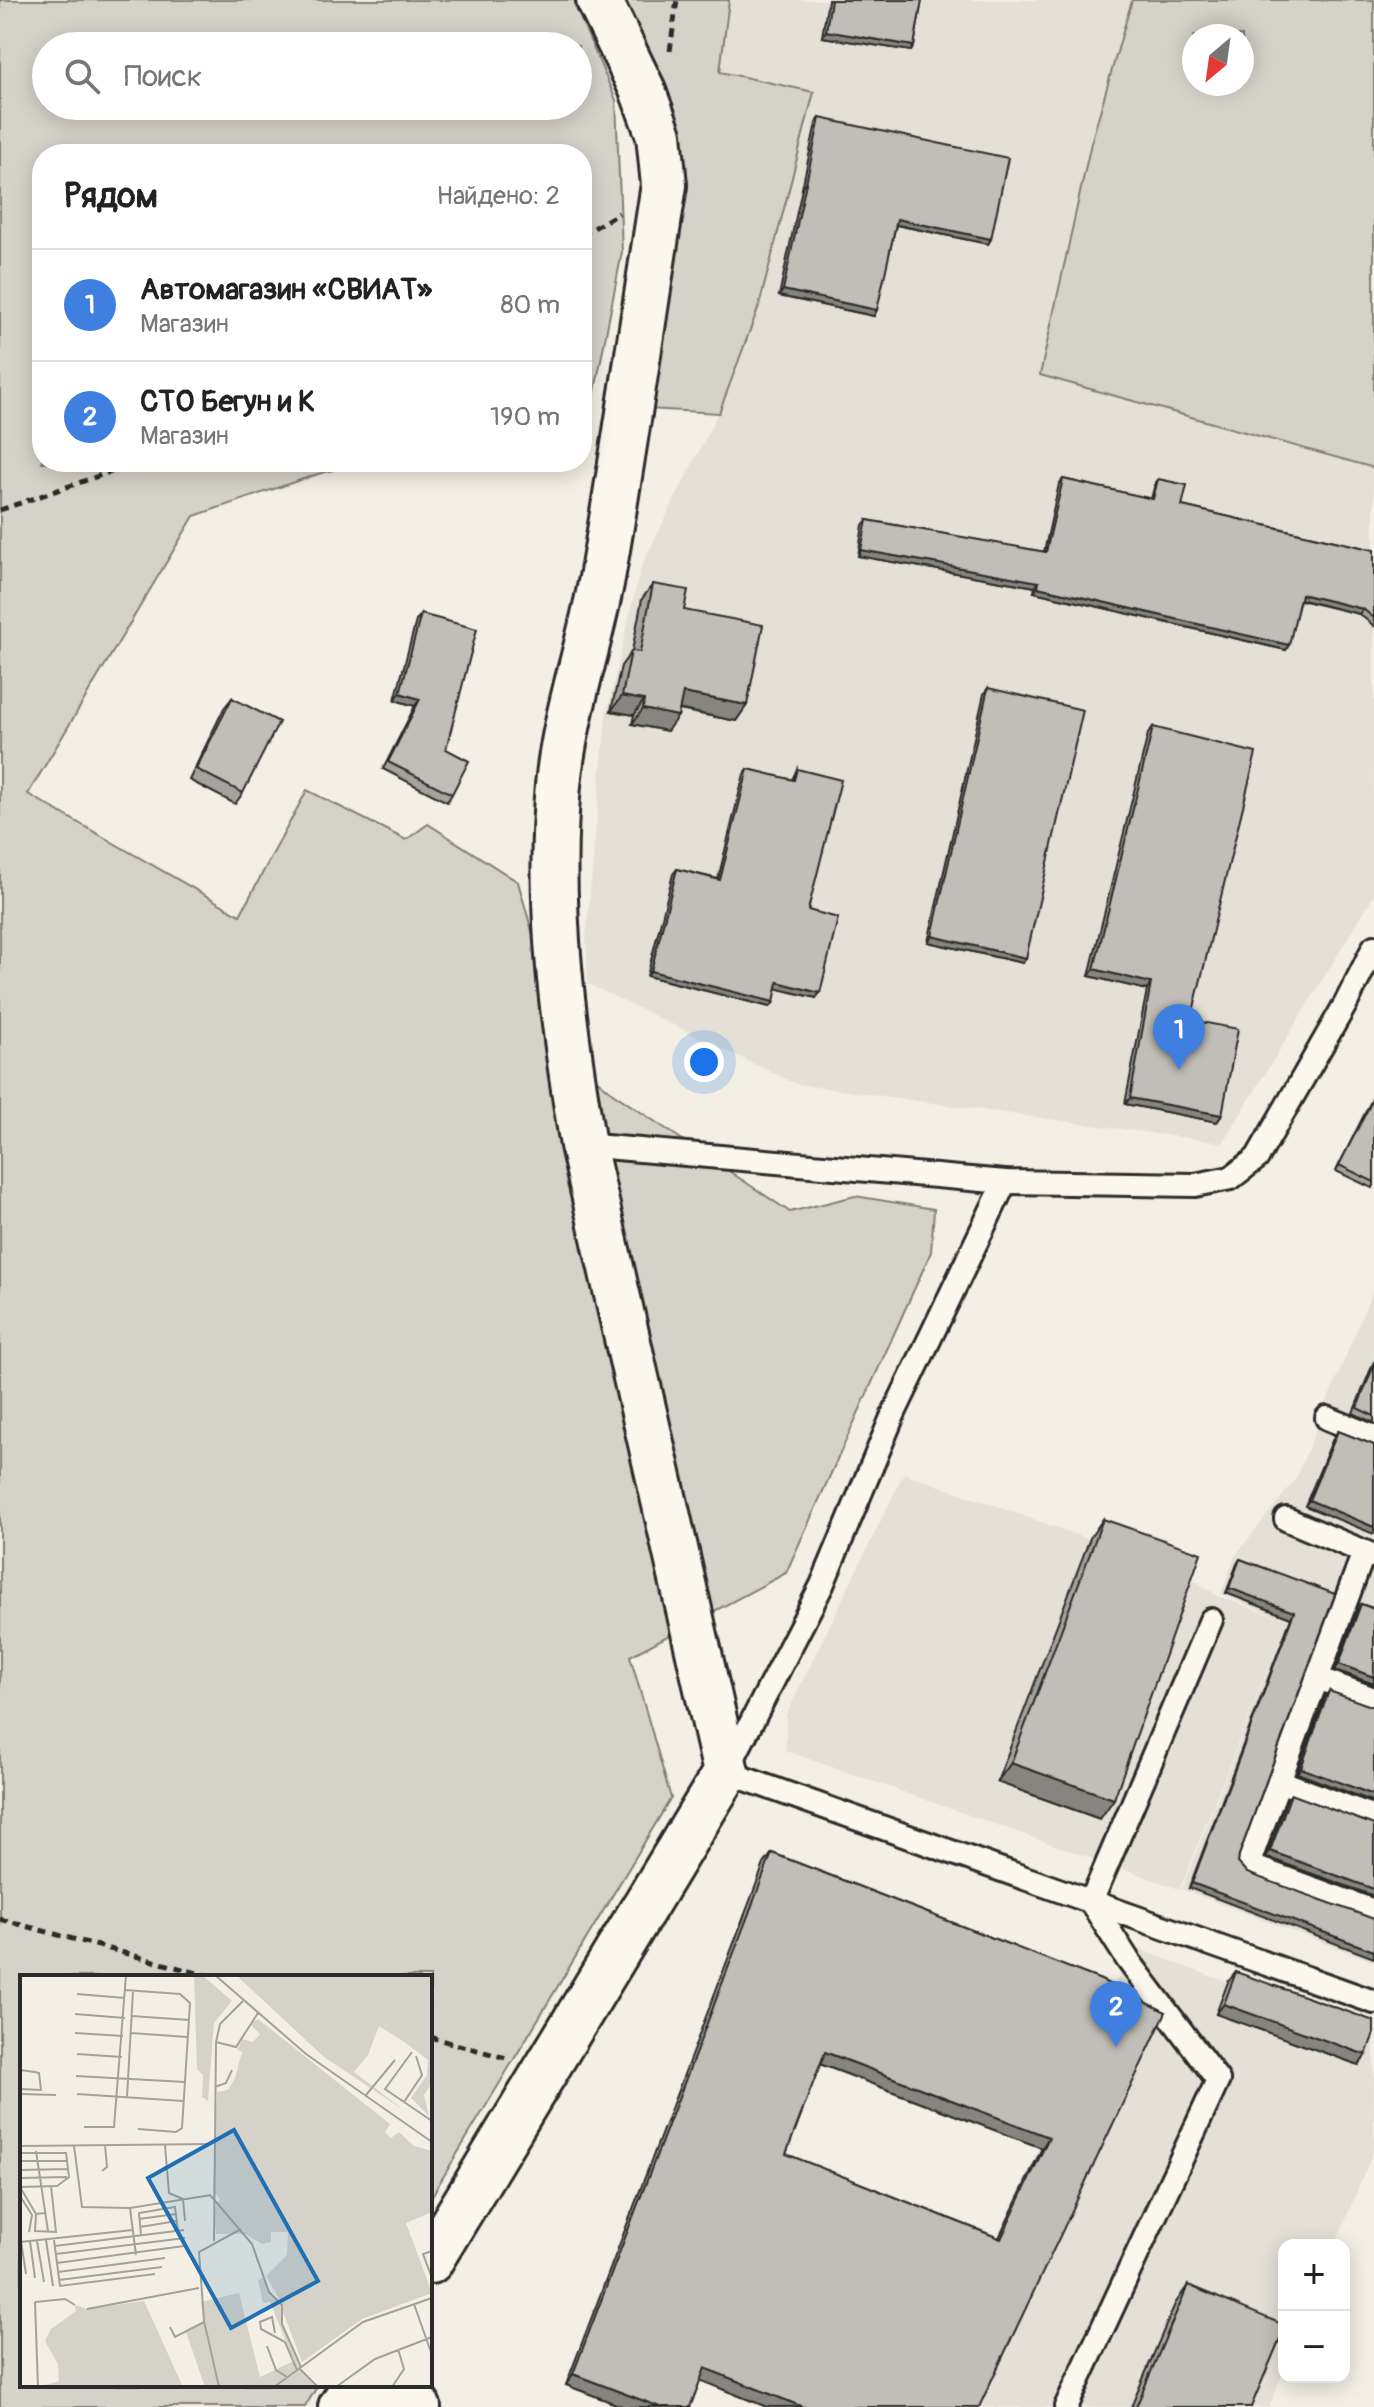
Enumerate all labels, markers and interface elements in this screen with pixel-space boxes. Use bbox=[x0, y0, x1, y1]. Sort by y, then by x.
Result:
north arrow bbox=[1182, 24, 1254, 96]
search box bbox=[32, 32, 592, 120]
icon: search bbox=[60, 54, 104, 98]
text: Поиск bbox=[124, 58, 202, 95]
text: Рядом bbox=[64, 175, 158, 218]
text: Найдено: 2 bbox=[436, 180, 560, 212]
text: Автомагазин «СВИАТ» bbox=[140, 271, 432, 308]
text: 1 bbox=[85, 289, 95, 321]
text: 80 m bbox=[500, 289, 560, 321]
text: Магазин bbox=[140, 308, 229, 340]
text: СТО Бегун и К bbox=[140, 383, 315, 420]
text: 2 bbox=[83, 401, 97, 433]
text: 190 m bbox=[490, 401, 560, 433]
text: Магазин bbox=[140, 420, 229, 452]
pin: 1 bbox=[1153, 1004, 1205, 1070]
your location bbox=[684, 1042, 724, 1082]
inset map bbox=[20, 1975, 432, 2387]
pin: 2 bbox=[1090, 1981, 1142, 2047]
map controls bbox=[1278, 2239, 1350, 2383]
button: + bbox=[1278, 2239, 1350, 2311]
button: − bbox=[1278, 2311, 1350, 2383]

